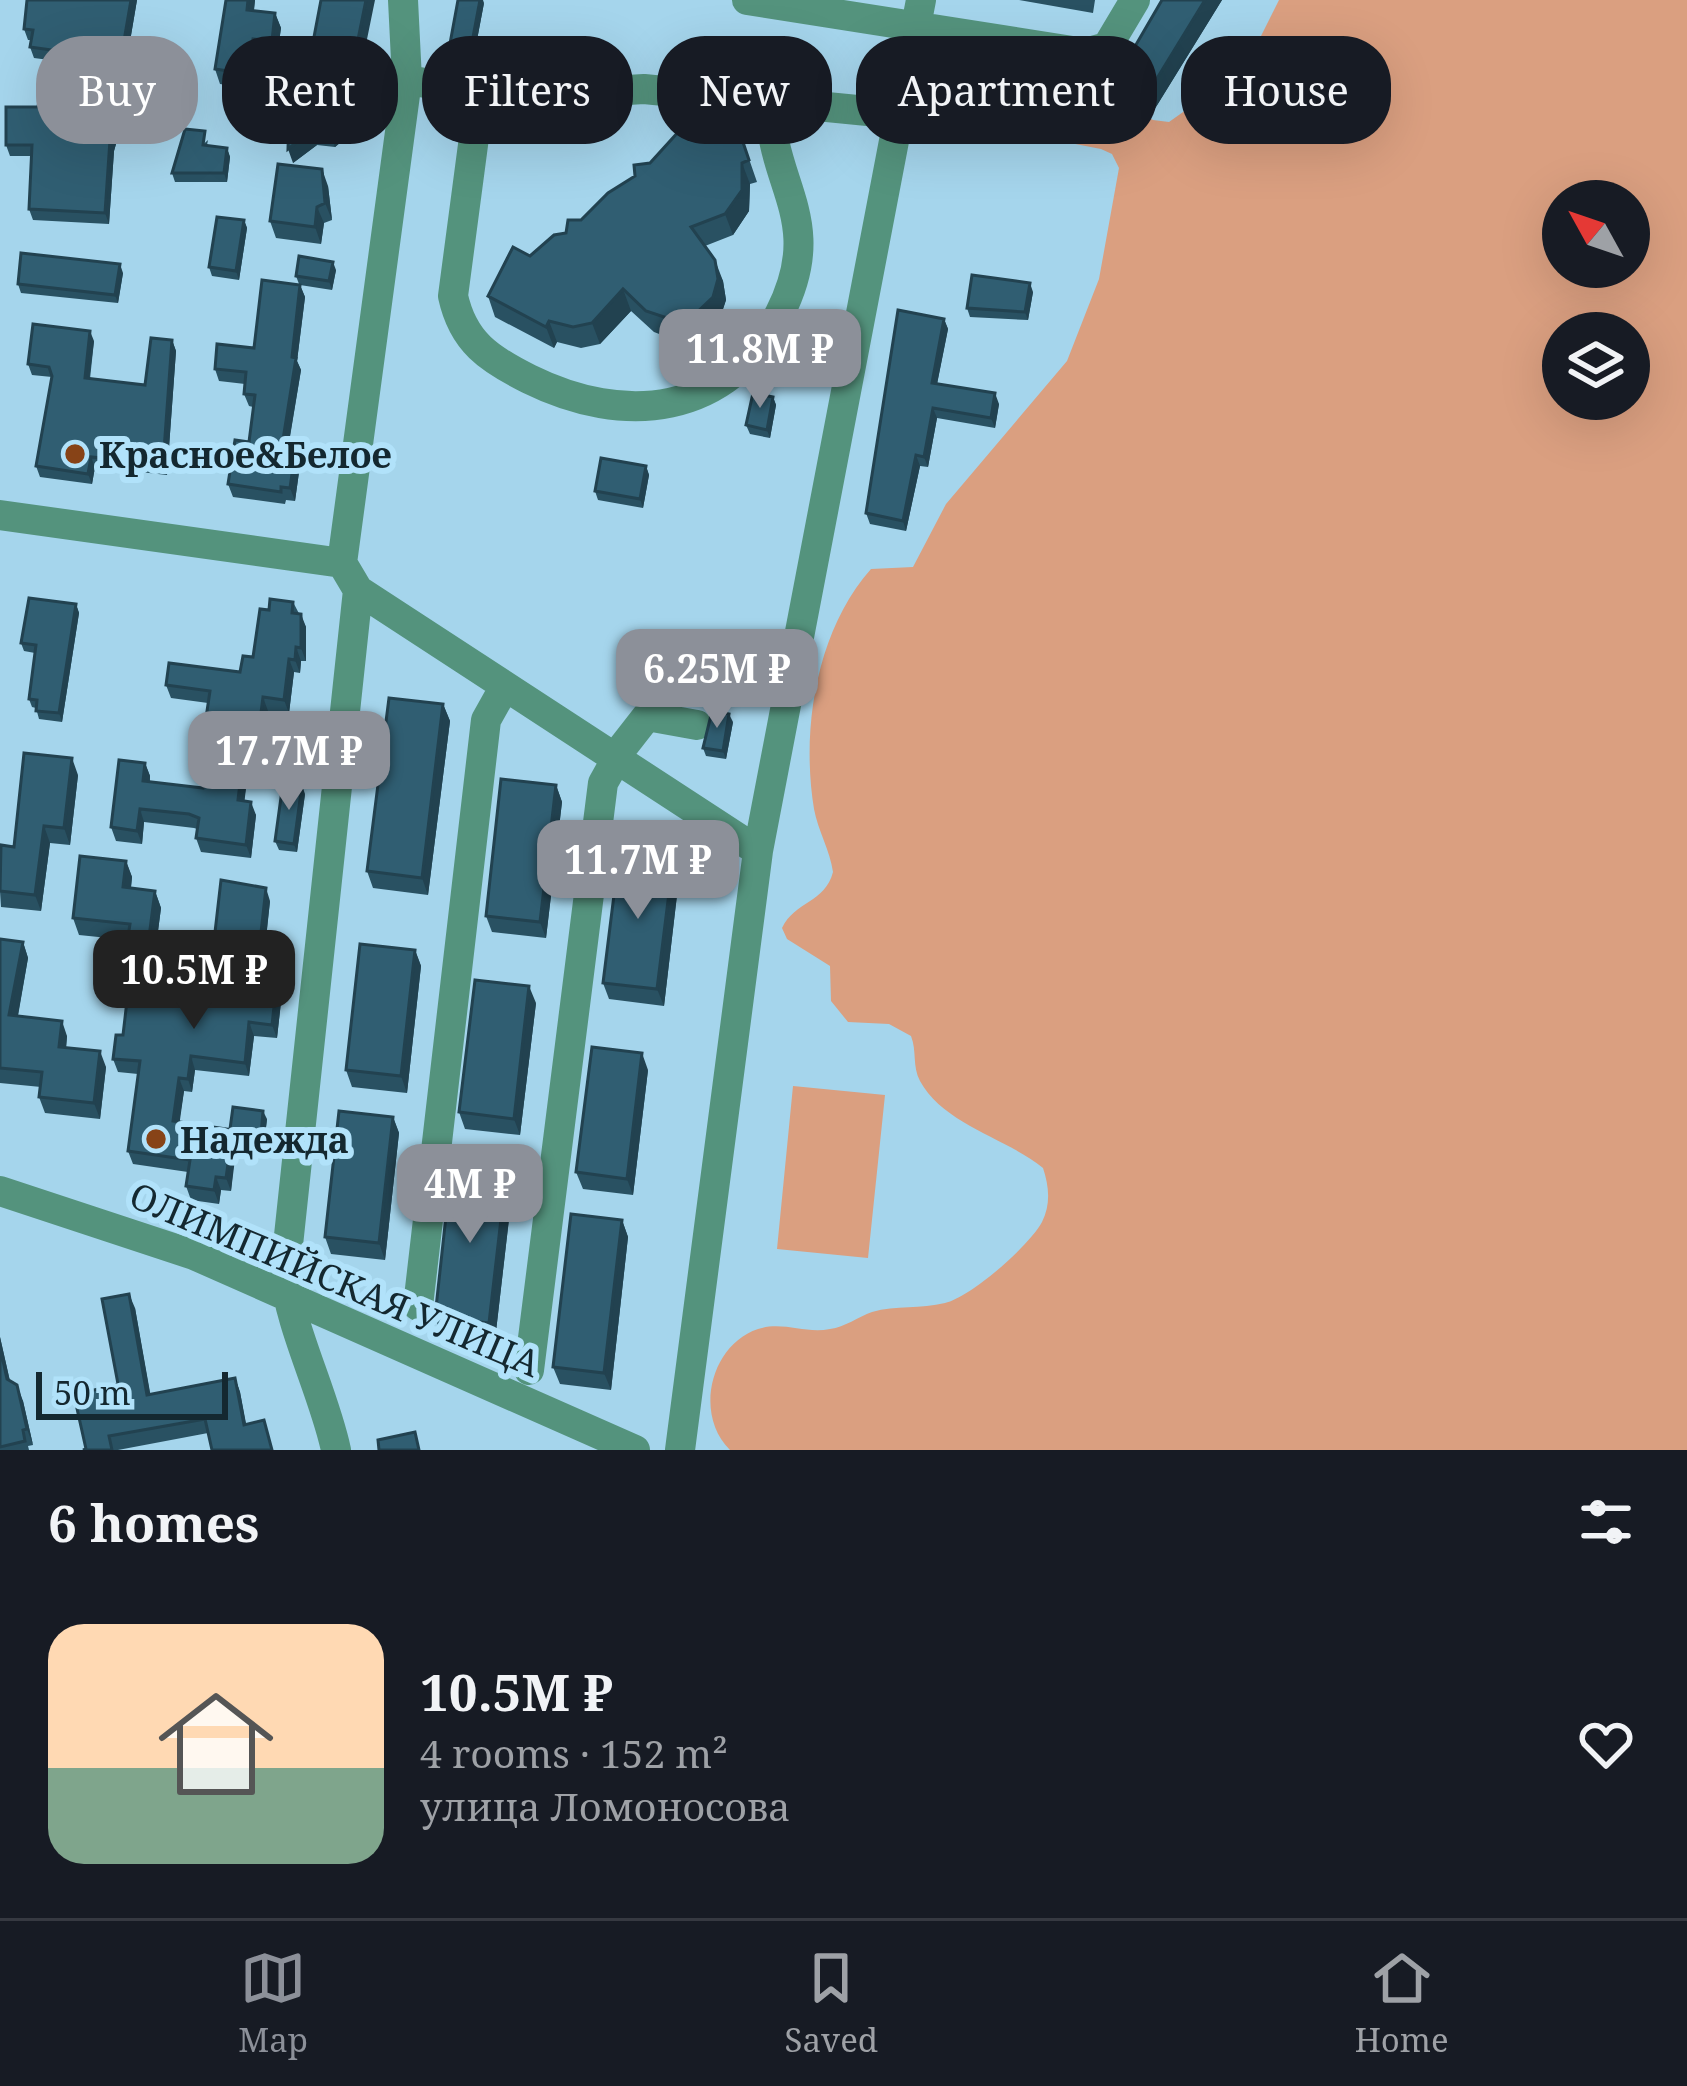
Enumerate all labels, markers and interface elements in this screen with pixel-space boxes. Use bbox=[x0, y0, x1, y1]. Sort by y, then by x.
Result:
chip: Buy bbox=[36, 36, 198, 144]
chip: Rent bbox=[222, 36, 398, 144]
chip: Filters bbox=[422, 36, 633, 144]
chip: New bbox=[657, 36, 832, 144]
chip: Apartment bbox=[856, 36, 1157, 144]
chip: House bbox=[1181, 36, 1391, 144]
north arrow bbox=[1542, 180, 1650, 288]
map controls bbox=[1542, 180, 1650, 420]
pin: 11.8M ₽ bbox=[649, 309, 871, 411]
button: layers bbox=[1542, 312, 1650, 420]
text: 11.8M ₽ bbox=[686, 321, 834, 374]
place label: Красное&Белое bbox=[99, 430, 392, 479]
marker: Красное&Белое bbox=[62, 441, 88, 467]
pin: 6.25M ₽ bbox=[606, 629, 828, 731]
text: 6.25M ₽ bbox=[643, 641, 791, 694]
pin: 17.7M ₽ bbox=[178, 711, 400, 813]
text: 17.7M ₽ bbox=[215, 723, 363, 776]
pin: 11.7M ₽ bbox=[527, 820, 749, 922]
text: 11.7M ₽ bbox=[564, 832, 712, 885]
pin: 10.5M ₽ bbox=[83, 930, 305, 1032]
text: 10.5M ₽ bbox=[120, 942, 268, 995]
place label: Надежда bbox=[180, 1115, 349, 1164]
marker: Надежда bbox=[143, 1126, 169, 1152]
pin: 4M ₽ bbox=[399, 1144, 541, 1246]
text: 4M ₽ bbox=[424, 1156, 516, 1209]
street label: ОЛИМПИЙСКАЯ УЛИЦА bbox=[122, 1170, 548, 1388]
scale bar bbox=[36, 1366, 228, 1419]
text: 50 m bbox=[54, 1370, 131, 1415]
text: 6 homes bbox=[48, 1487, 259, 1557]
icon: filters bbox=[1573, 1489, 1639, 1555]
text: 10.5M ₽ bbox=[420, 1656, 613, 1726]
icon: home bbox=[144, 1672, 288, 1816]
icon: heart bbox=[1573, 1711, 1639, 1777]
text: 4 rooms · 152 m² bbox=[420, 1726, 728, 1779]
text: улица Ломоносова bbox=[420, 1779, 791, 1832]
tab: Map bbox=[238, 1945, 308, 2062]
tab: Saved bbox=[785, 1945, 878, 2062]
tab: Home bbox=[1355, 1945, 1449, 2062]

